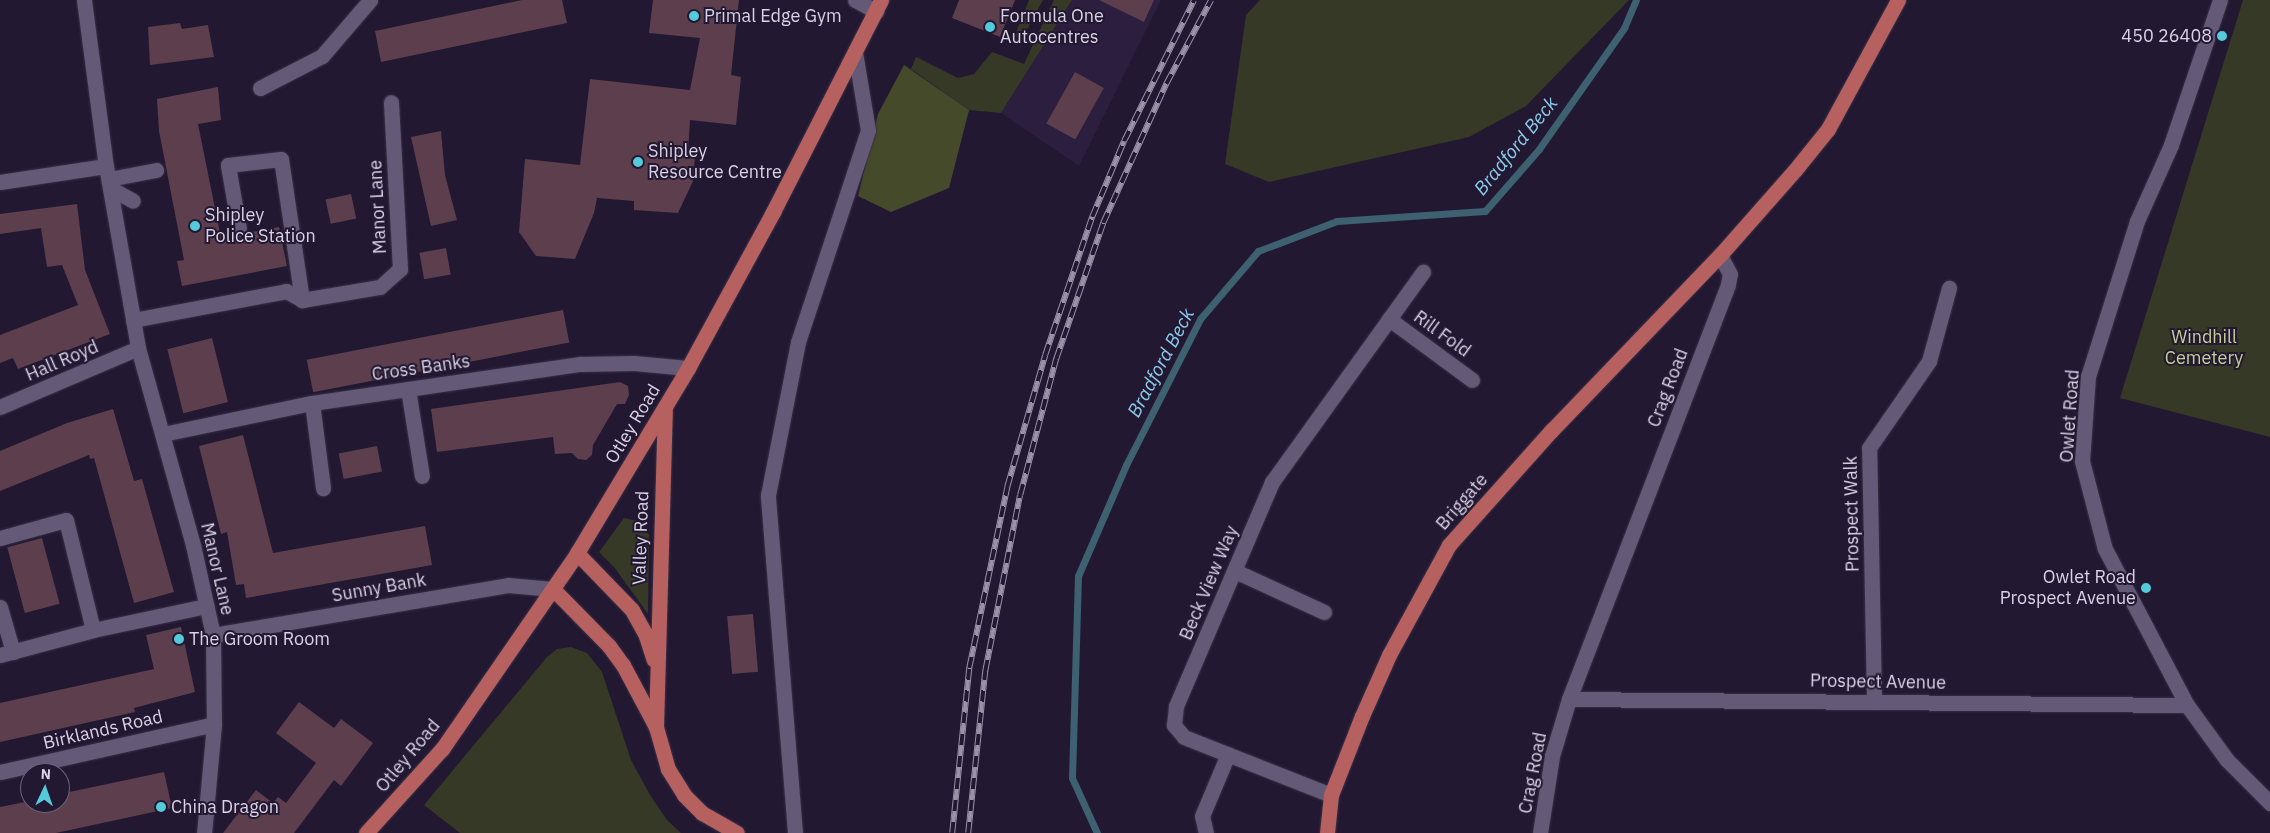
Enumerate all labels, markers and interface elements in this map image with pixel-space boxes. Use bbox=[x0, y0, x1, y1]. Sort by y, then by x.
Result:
place label: Primal Edge Gym bbox=[704, 5, 842, 27]
place label: Formula One Autocentres bbox=[1000, 6, 1104, 48]
marker: Primal Edge Gym bbox=[688, 10, 700, 22]
marker: Formula One Autocentres bbox=[984, 21, 996, 33]
place label: 450 26408 bbox=[2121, 25, 2212, 47]
marker: 450 26408 bbox=[2216, 30, 2228, 42]
water label: Bradford Beck bbox=[1469, 92, 1563, 200]
place label: Shipley Resource Centre bbox=[648, 141, 782, 183]
marker: Shipley Resource Centre bbox=[632, 156, 644, 168]
street label: Manor Lane bbox=[365, 159, 391, 255]
place label: Shipley Police Station bbox=[205, 205, 316, 248]
marker: Shipley Police Station bbox=[189, 220, 201, 232]
water label: Bradford Beck bbox=[1123, 305, 1199, 421]
street label: Rill Fold bbox=[1409, 306, 1475, 362]
park label: Windhill Cemetery bbox=[2165, 327, 2243, 369]
street label: Hall Royd bbox=[22, 336, 102, 386]
street label: Crag Road bbox=[1643, 346, 1693, 430]
street label: Cross Banks bbox=[370, 350, 472, 386]
street label: Owlet Road bbox=[2056, 369, 2084, 463]
street label: Otley Road bbox=[601, 381, 665, 467]
street label: Prospect Walk bbox=[1840, 456, 1864, 572]
street label: Briggate bbox=[1432, 469, 1492, 535]
street label: Valley Road bbox=[629, 491, 653, 585]
street label: Manor Lane bbox=[196, 521, 238, 617]
street label: Beck View Way bbox=[1175, 523, 1243, 643]
place label: Owlet Road Prospect Avenue bbox=[2000, 567, 2136, 610]
street label: Sunny Bank bbox=[330, 569, 428, 607]
marker: Owlet Road Prospect Avenue bbox=[2140, 582, 2152, 594]
place label: The Groom Room bbox=[189, 628, 330, 650]
marker: The Groom Room bbox=[173, 633, 185, 645]
street label: Prospect Avenue bbox=[1810, 670, 1946, 694]
street label: Birklands Road bbox=[41, 706, 165, 754]
street label: Otley Road bbox=[371, 715, 445, 797]
street label: Crag Road bbox=[1515, 730, 1551, 816]
north arrow bbox=[20, 763, 70, 813]
text: N bbox=[40, 765, 51, 783]
place label: China Dragon bbox=[171, 796, 279, 818]
marker: China Dragon bbox=[155, 801, 167, 813]

